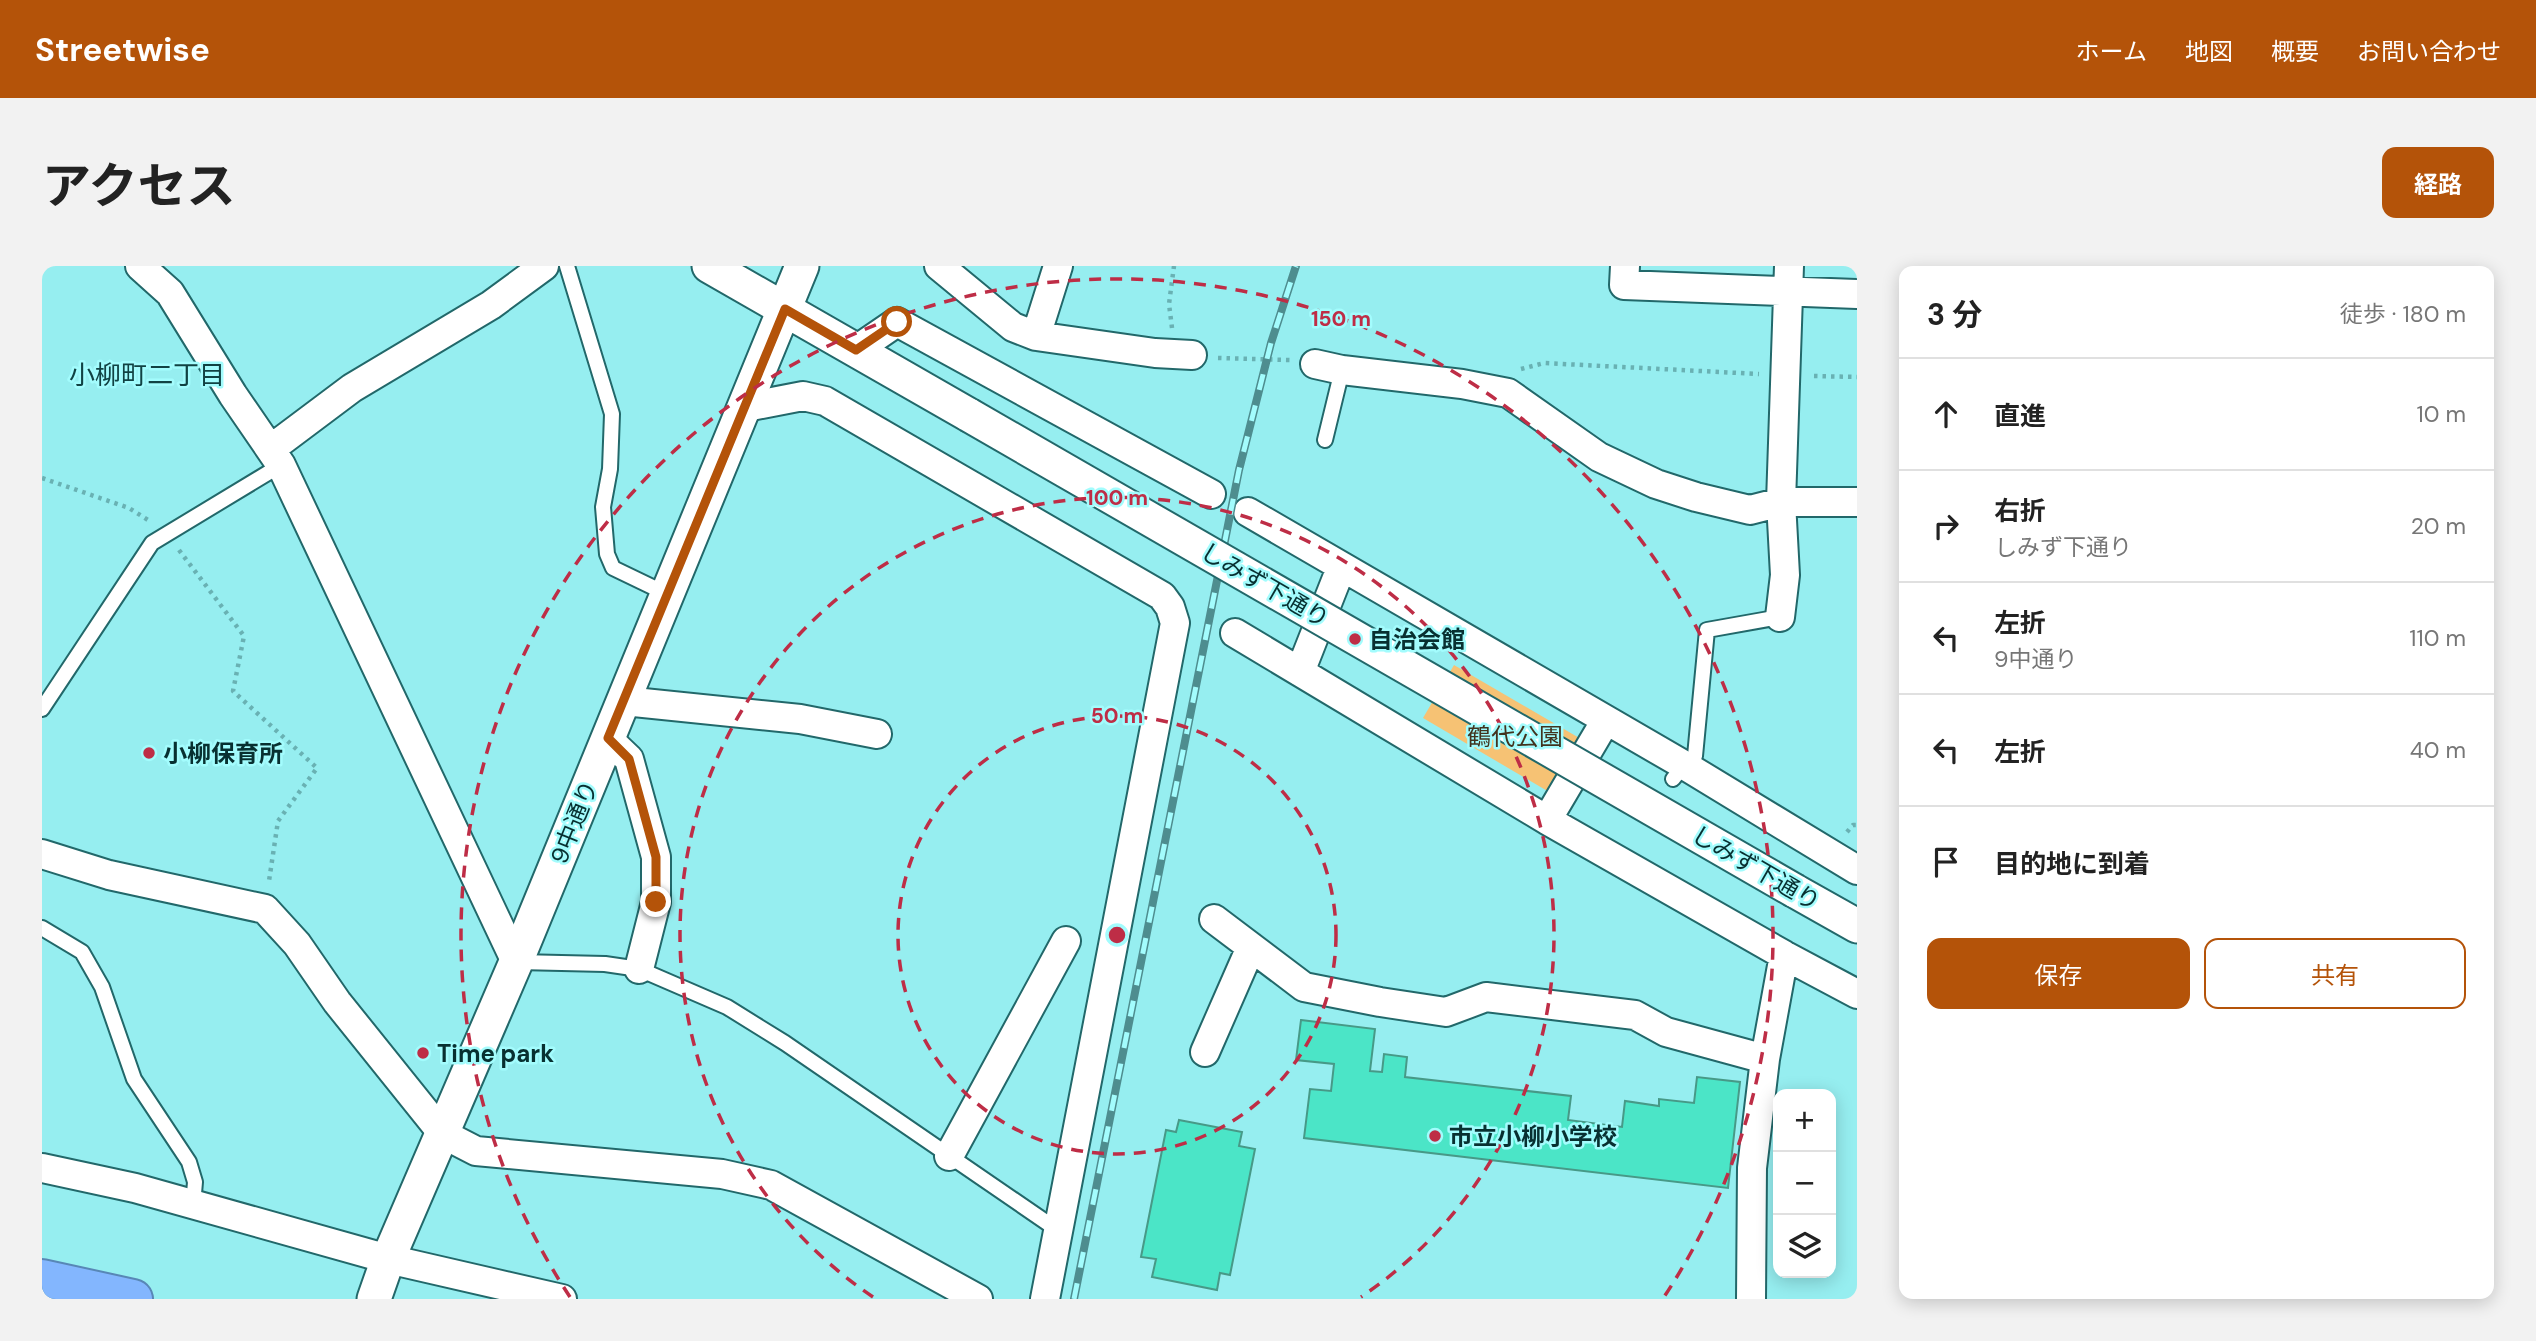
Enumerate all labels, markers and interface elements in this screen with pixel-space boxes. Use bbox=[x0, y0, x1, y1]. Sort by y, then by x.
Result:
text: Streetwise bbox=[35, 28, 210, 71]
text: ホーム bbox=[2076, 36, 2147, 67]
text: 地図 bbox=[2185, 36, 2233, 67]
text: 概要 bbox=[2271, 36, 2319, 67]
text: お問い合わせ bbox=[2357, 36, 2501, 67]
button: 経路 bbox=[2382, 147, 2494, 218]
text: アクセス bbox=[42, 154, 236, 218]
text: 3 分 bbox=[1927, 295, 1982, 334]
text: 徒歩 · 180 m bbox=[2340, 299, 2466, 329]
text: 150 m bbox=[1311, 305, 1371, 333]
route start bbox=[881, 306, 912, 337]
district label: 小柳町二丁目 bbox=[69, 358, 225, 392]
icon: ahead bbox=[1927, 395, 1965, 433]
text: 直進 bbox=[1994, 399, 2046, 433]
text: 10 m bbox=[2416, 399, 2466, 429]
text: 100 m bbox=[1086, 484, 1148, 512]
text: 右折 bbox=[1994, 494, 2046, 528]
icon: right bbox=[1927, 507, 1965, 545]
text: 20 m bbox=[2411, 511, 2466, 541]
text: しみず下通り bbox=[1994, 532, 2132, 562]
street label: しみず下通り bbox=[1195, 536, 1335, 634]
text: 左折 bbox=[1994, 606, 2046, 640]
icon: left bbox=[1927, 619, 1965, 657]
text: 110 m bbox=[2409, 623, 2466, 653]
place label: 自治会館 bbox=[1369, 624, 1465, 655]
marker: 自治会館 bbox=[1347, 631, 1363, 647]
text: 9中通り bbox=[1994, 644, 2077, 674]
text: 50 m bbox=[1091, 702, 1143, 730]
park label: 鶴代公園 bbox=[1467, 721, 1563, 752]
icon: left bbox=[1927, 731, 1965, 769]
text: 左折 bbox=[1994, 735, 2046, 769]
text: 40 m bbox=[2410, 735, 2466, 765]
place label: 小柳保育所 bbox=[163, 738, 283, 769]
marker: 小柳保育所 bbox=[141, 745, 157, 761]
street label: 9中通り bbox=[543, 776, 605, 868]
street label: しみず下通り bbox=[1686, 819, 1826, 917]
icon: arrive bbox=[1927, 843, 1965, 881]
text: 目的地に到着 bbox=[1994, 847, 2150, 881]
route end bbox=[640, 886, 671, 917]
centre of rings bbox=[1105, 923, 1129, 947]
button: 保存 bbox=[1927, 938, 2190, 1009]
button: 共有 bbox=[2204, 938, 2466, 1009]
place label: Time park bbox=[437, 1038, 554, 1069]
marker: Time park bbox=[415, 1045, 431, 1061]
map controls bbox=[1773, 1089, 1836, 1278]
button: + bbox=[1773, 1089, 1836, 1152]
place label: 市立小柳小学校 bbox=[1449, 1121, 1617, 1152]
marker: 市立小柳小学校 bbox=[1427, 1128, 1443, 1144]
button: − bbox=[1773, 1152, 1836, 1215]
button: layers bbox=[1773, 1215, 1836, 1278]

